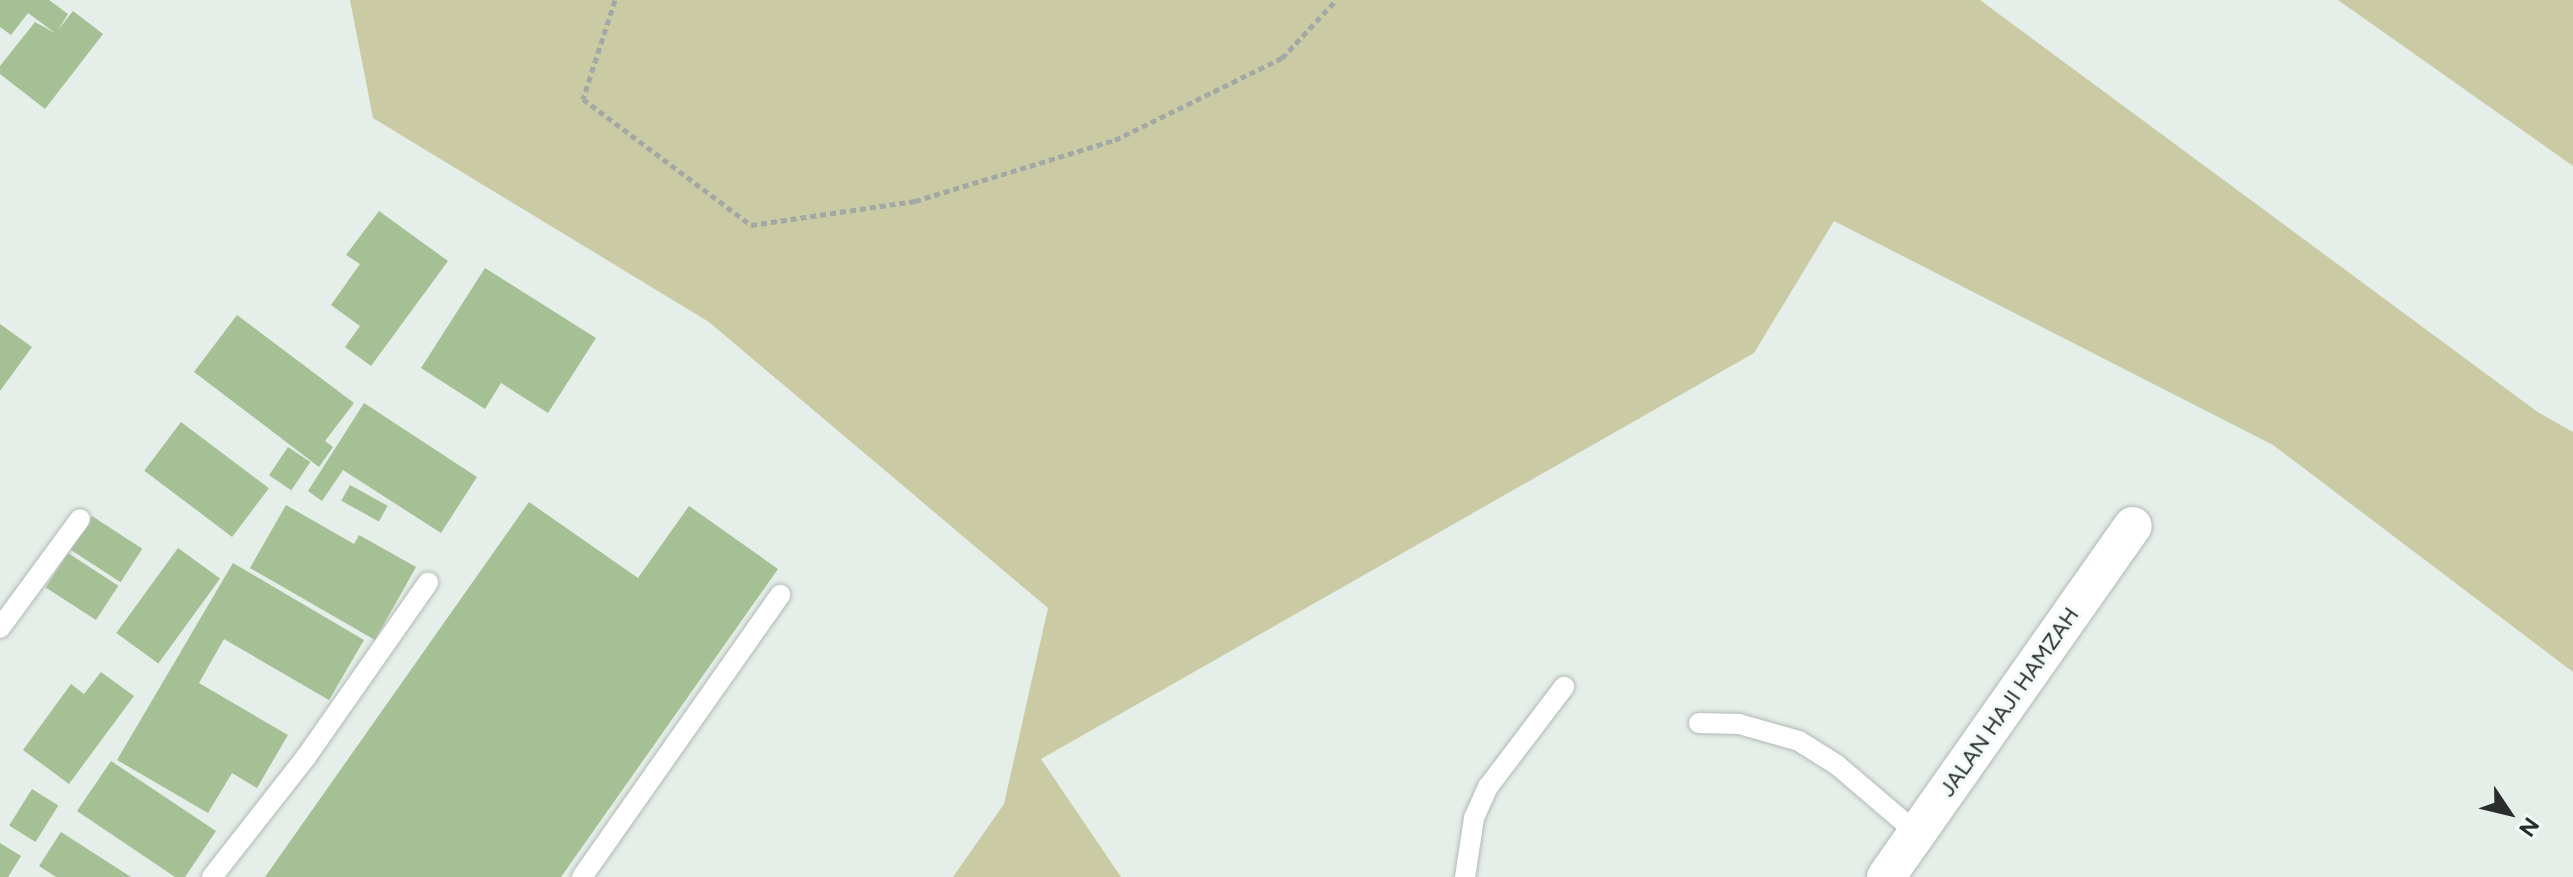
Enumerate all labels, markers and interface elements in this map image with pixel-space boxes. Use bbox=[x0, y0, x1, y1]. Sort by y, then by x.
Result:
street label: JALAN HAJI HAMZAH bbox=[1934, 602, 2084, 802]
north arrow bbox=[2469, 773, 2549, 853]
text: N bbox=[2513, 812, 2545, 842]

